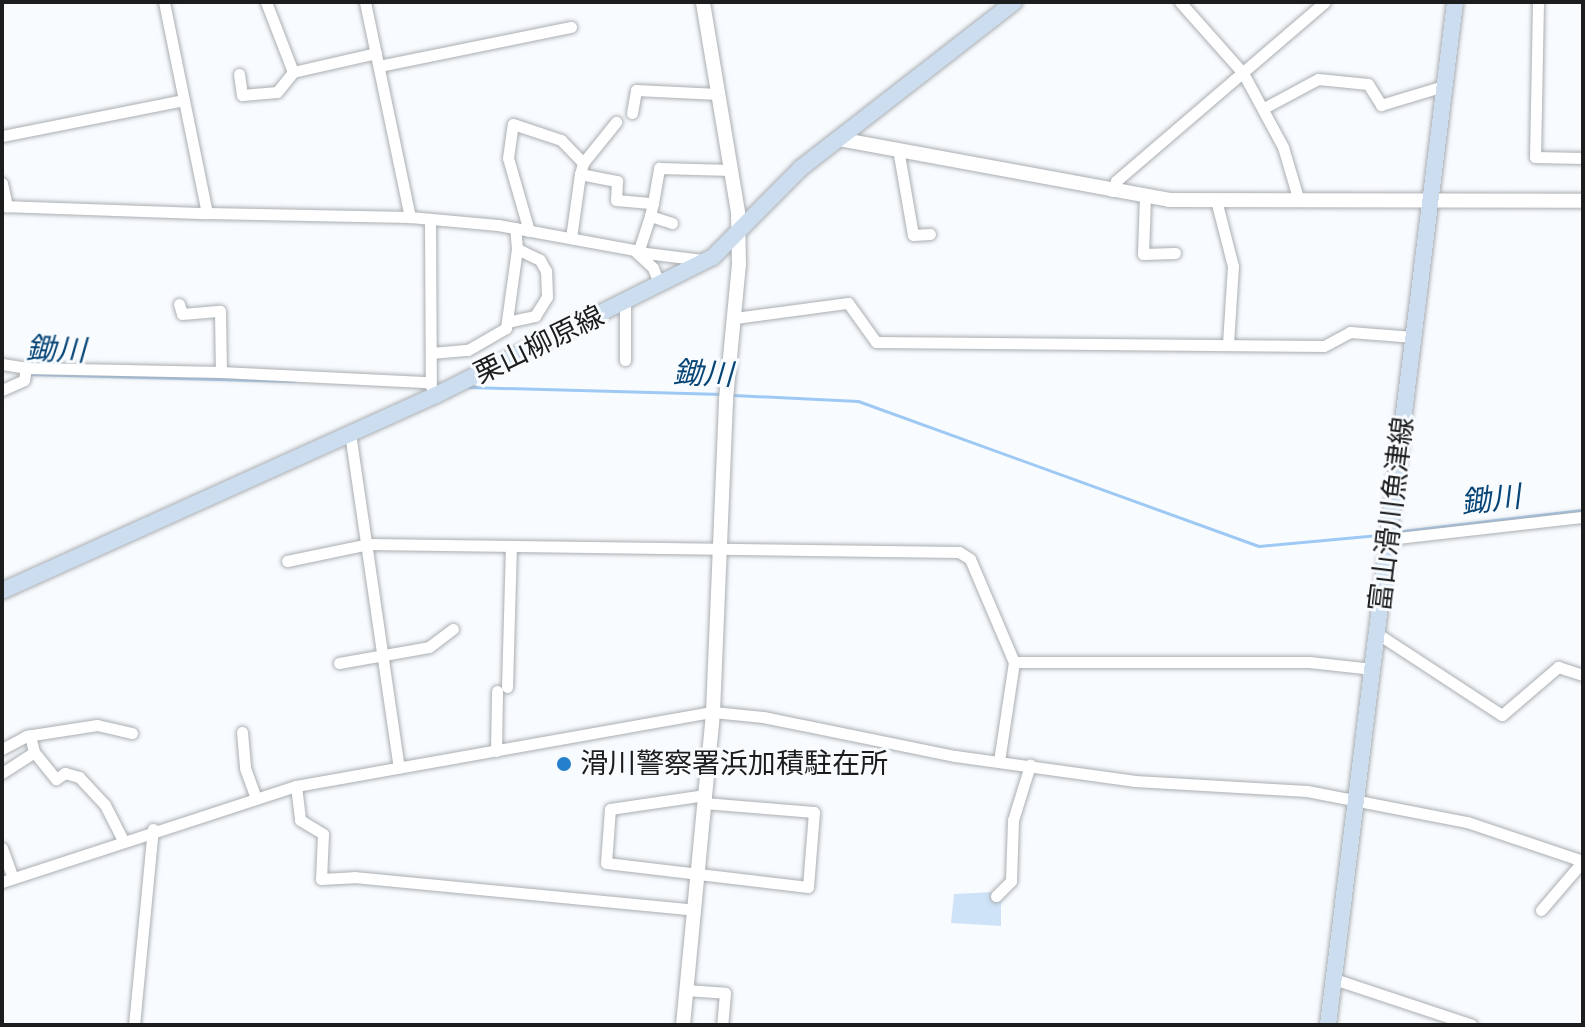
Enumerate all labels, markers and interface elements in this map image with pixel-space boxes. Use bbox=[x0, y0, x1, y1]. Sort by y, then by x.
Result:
street label: 栗山柳原線 bbox=[469, 299, 609, 391]
water label: 鋤川 bbox=[25, 332, 87, 370]
water label: 鋤川 bbox=[672, 356, 734, 394]
street label: 富山滑川魚津線 bbox=[1363, 415, 1421, 613]
water label: 鋤川 bbox=[1459, 479, 1523, 523]
place label: 滑川警察署浜加積駐在所 bbox=[580, 747, 888, 781]
marker: 滑川警察署浜加積駐在所 bbox=[555, 755, 573, 773]

